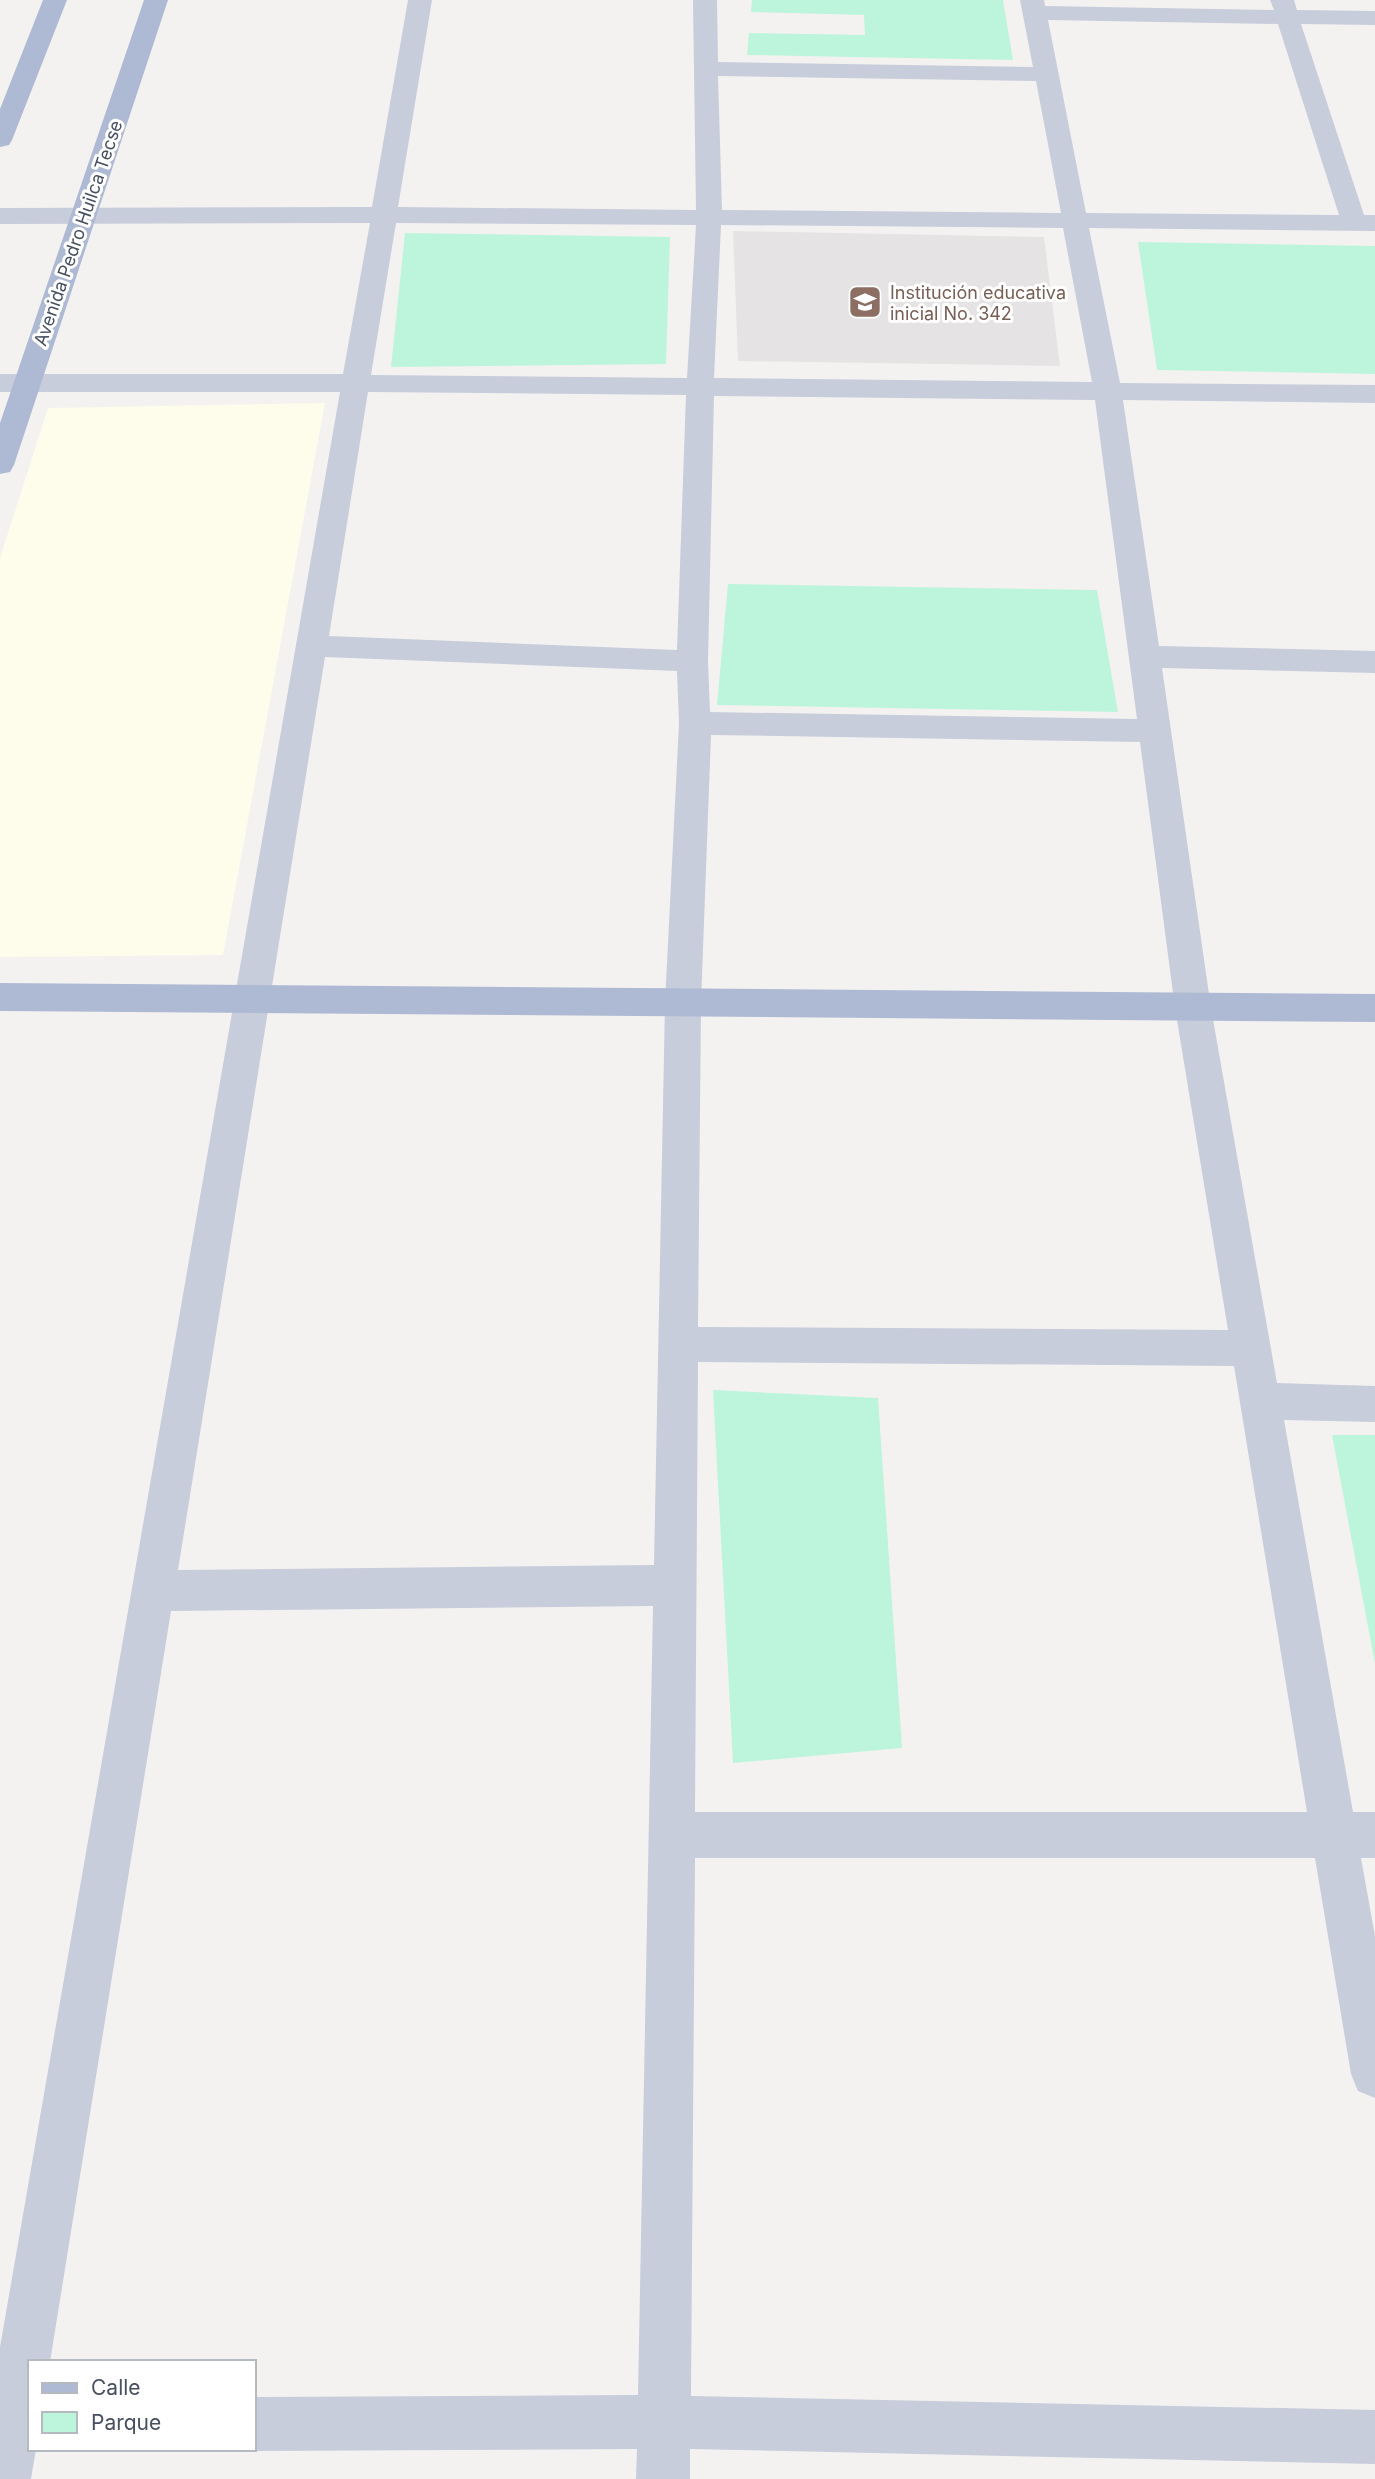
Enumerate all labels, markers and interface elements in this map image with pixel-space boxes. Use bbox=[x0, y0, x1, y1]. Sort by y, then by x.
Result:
street label: Avenida Pedro Huilca Tecse bbox=[29, 117, 127, 349]
place label: Institución educativa inicial No. 342 bbox=[890, 282, 1066, 324]
school or university icon: Institución educativa inicial No. 342 bbox=[846, 283, 884, 321]
legend bbox=[28, 2360, 256, 2451]
text: Calle bbox=[91, 2375, 141, 2400]
text: Parque bbox=[91, 2410, 161, 2435]

